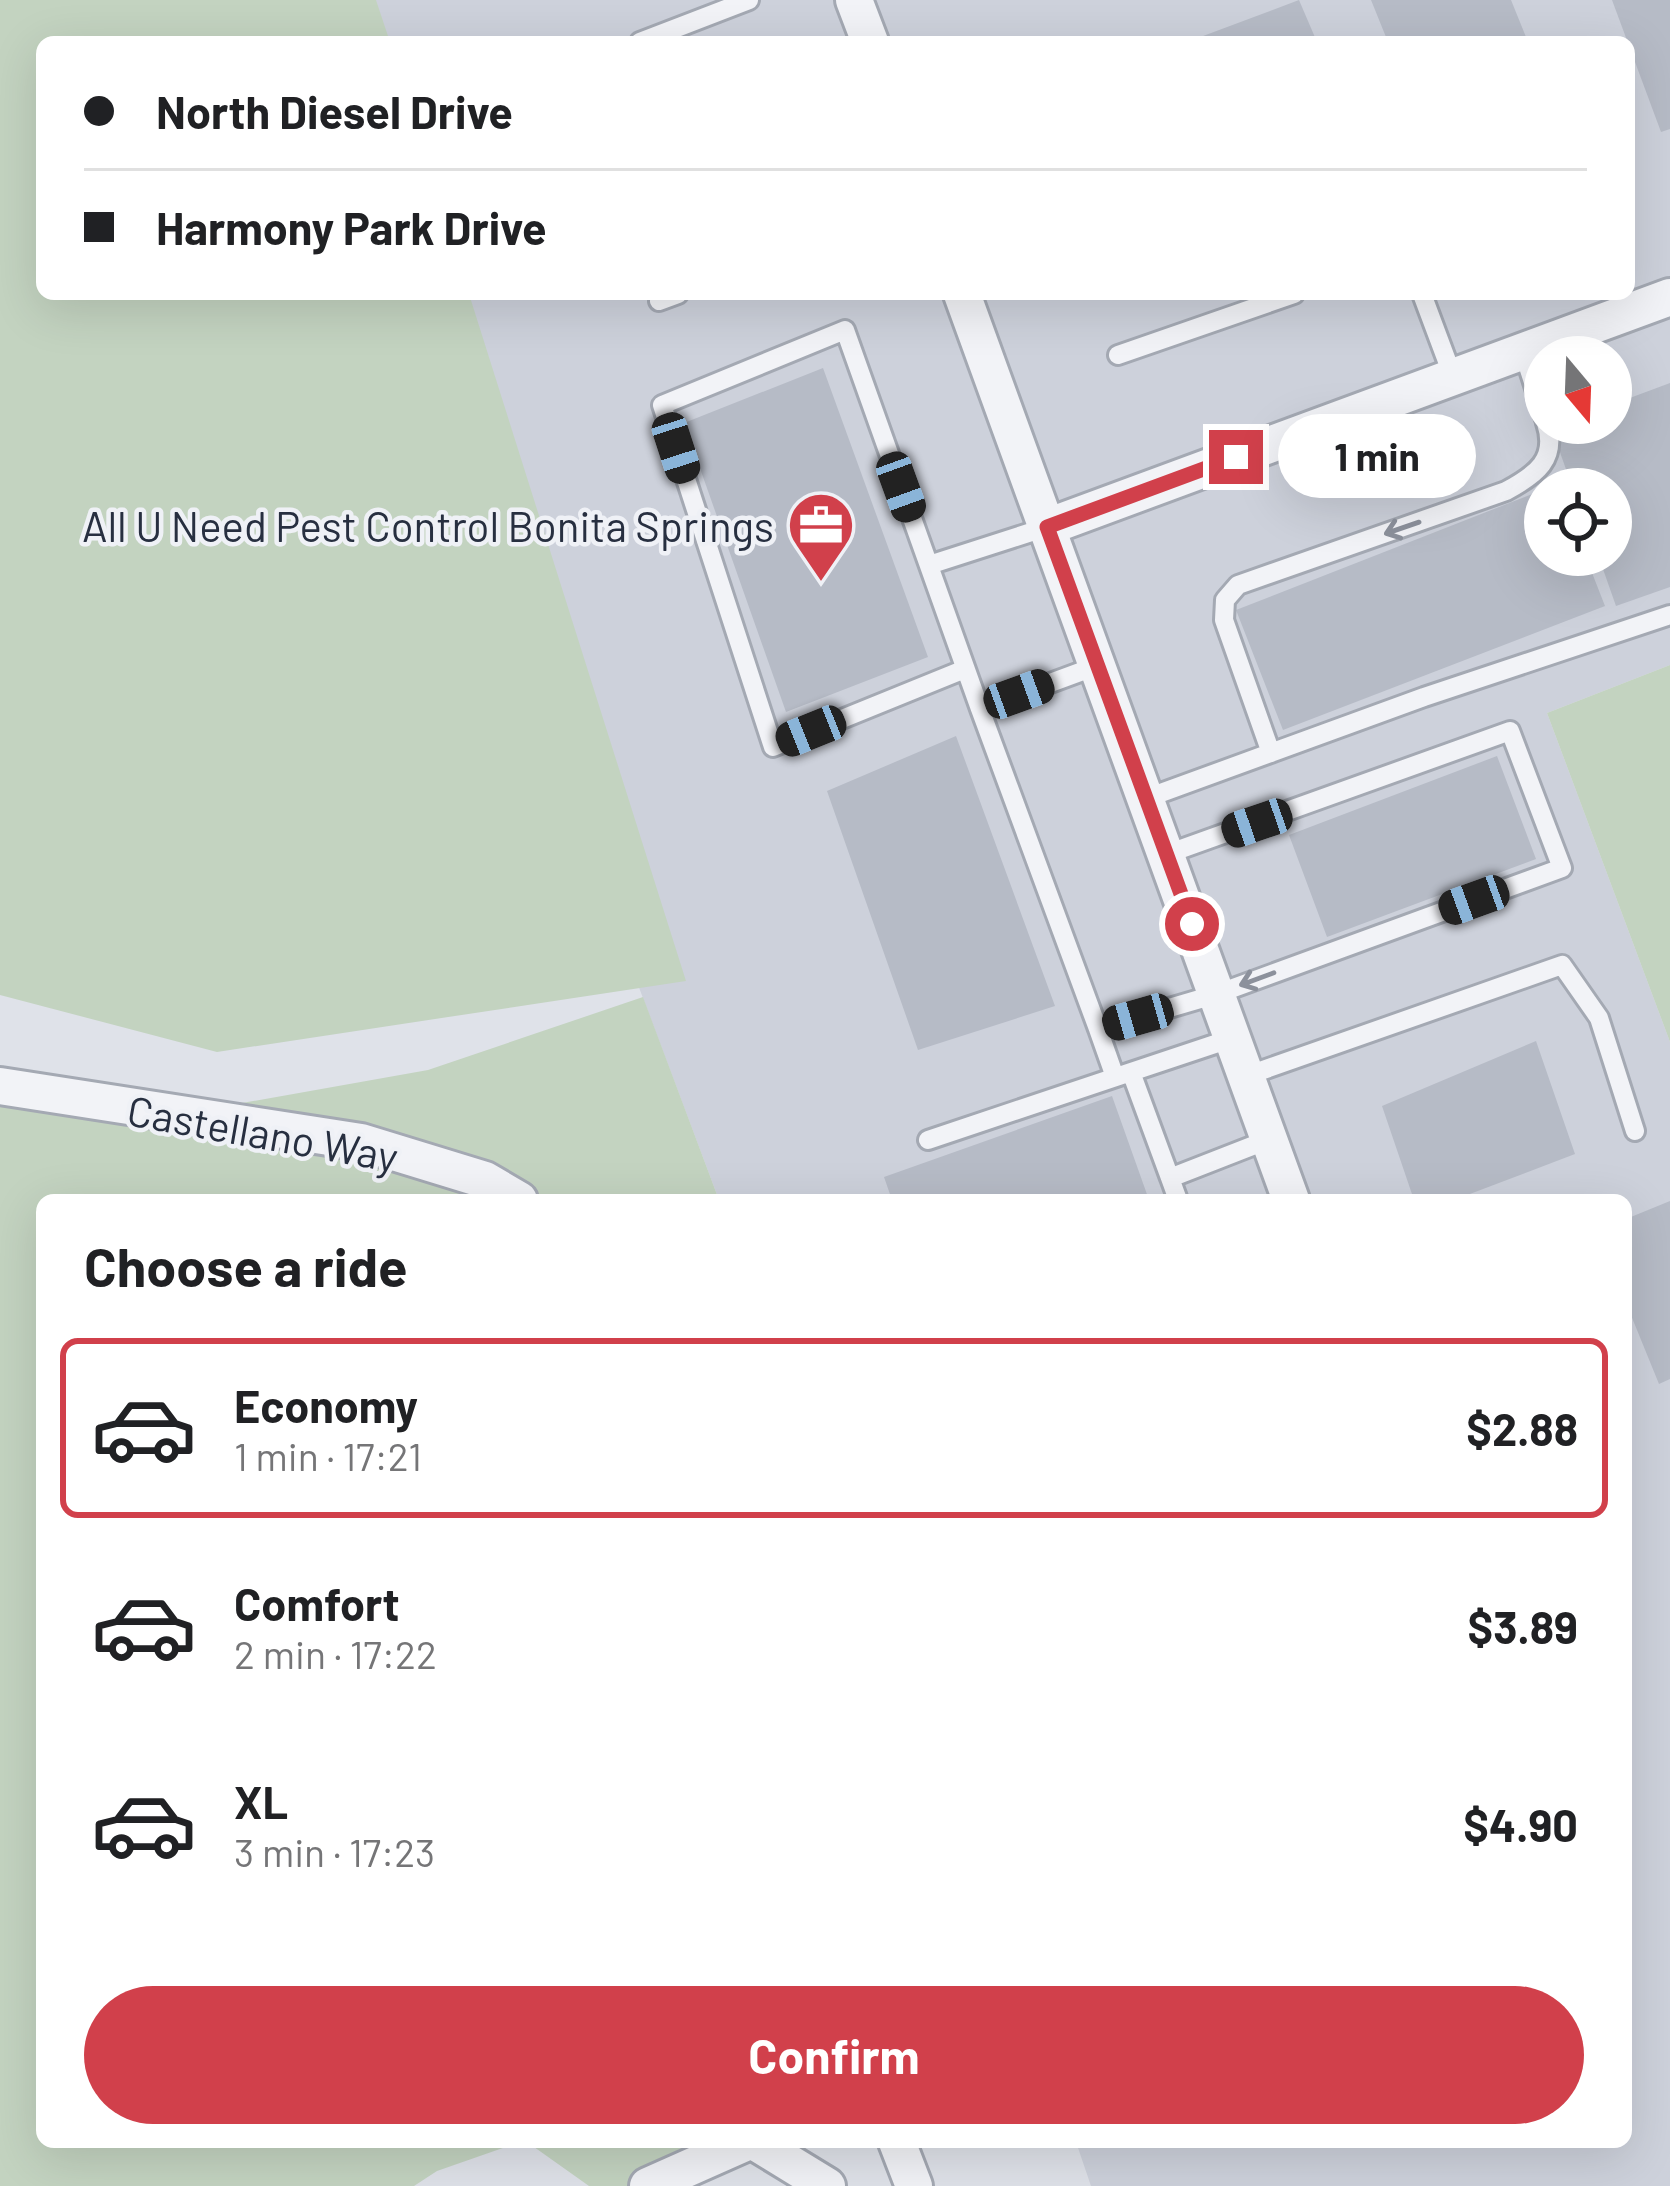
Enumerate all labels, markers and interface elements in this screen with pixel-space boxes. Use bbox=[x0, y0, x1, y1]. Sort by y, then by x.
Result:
text: North Diesel Drive bbox=[156, 84, 513, 138]
text: Harmony Park Drive bbox=[156, 200, 547, 254]
north arrow bbox=[1524, 336, 1632, 444]
map controls bbox=[1524, 336, 1632, 576]
car bbox=[648, 408, 704, 488]
callout: 1 min bbox=[1278, 415, 1476, 499]
route end bbox=[1209, 430, 1263, 484]
text: 1 min bbox=[1334, 432, 1420, 479]
car bbox=[872, 447, 930, 527]
button: locate bbox=[1524, 468, 1632, 576]
office icon: All U Need Pest Control Bonita Springs bbox=[786, 490, 856, 584]
place label: All U Need Pest Control Bonita Springs bbox=[82, 500, 774, 551]
one-way arrow bbox=[1384, 519, 1421, 540]
car bbox=[979, 665, 1059, 723]
car bbox=[771, 701, 851, 761]
car bbox=[1217, 794, 1297, 852]
car bbox=[1434, 871, 1514, 929]
route start bbox=[1165, 897, 1219, 951]
one-way arrow bbox=[1240, 970, 1277, 991]
car bbox=[1098, 990, 1178, 1044]
street label: Castellano Way bbox=[124, 1084, 402, 1181]
text: Choose a ride bbox=[84, 1233, 408, 1298]
icon: car bbox=[90, 1374, 198, 1482]
text: Economy bbox=[234, 1378, 418, 1432]
text: $2.88 bbox=[1466, 1401, 1578, 1455]
text: 1 min · 17:21 bbox=[234, 1432, 422, 1479]
icon: car bbox=[90, 1572, 198, 1680]
text: Comfort bbox=[234, 1576, 400, 1630]
text: $3.89 bbox=[1468, 1599, 1578, 1653]
text: 2 min · 17:22 bbox=[234, 1630, 437, 1677]
icon: car bbox=[90, 1770, 198, 1878]
text: XL bbox=[234, 1774, 288, 1828]
text: $4.90 bbox=[1463, 1797, 1578, 1851]
text: 3 min · 17:23 bbox=[234, 1828, 435, 1875]
button: Confirm bbox=[84, 1986, 1584, 2124]

